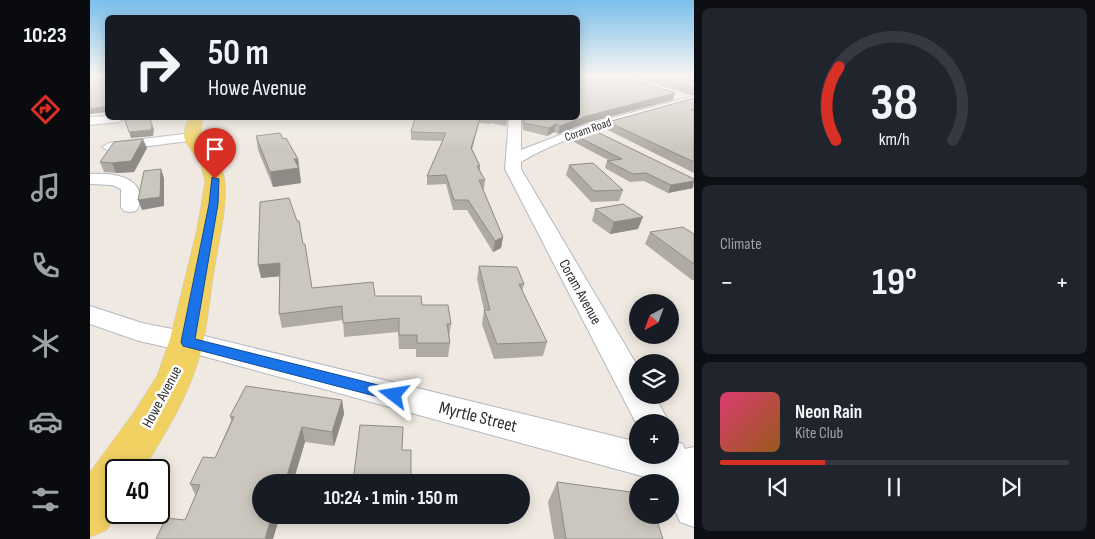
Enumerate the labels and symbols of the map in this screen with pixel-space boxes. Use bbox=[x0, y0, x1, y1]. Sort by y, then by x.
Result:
street label: Coram Road bbox=[563, 115, 613, 145]
pin bbox=[194, 128, 236, 179]
street label: Coram Avenue bbox=[554, 256, 606, 328]
north arrow bbox=[629, 294, 679, 344]
street label: Howe Avenue bbox=[138, 363, 186, 431]
position arrow bbox=[367, 368, 419, 420]
street label: Myrtle Street bbox=[437, 397, 520, 437]
speed limit sign: 40 bbox=[105, 459, 170, 524]

